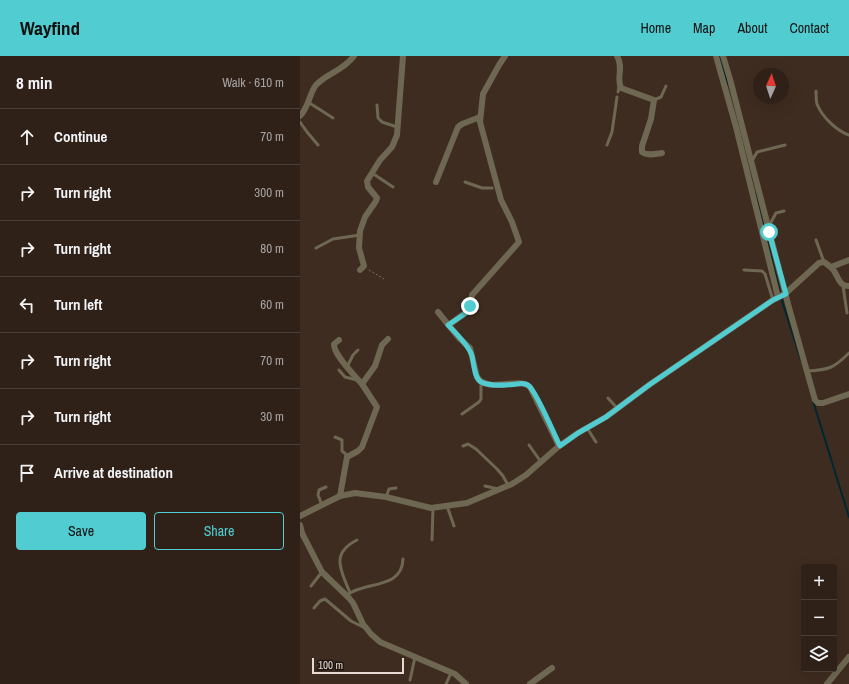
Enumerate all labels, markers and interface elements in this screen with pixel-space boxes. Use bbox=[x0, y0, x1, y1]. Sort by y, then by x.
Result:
text: Wayfind bbox=[20, 15, 80, 41]
text: Home bbox=[640, 19, 671, 37]
text: Map bbox=[693, 19, 715, 37]
text: About bbox=[737, 19, 767, 37]
text: Contact bbox=[789, 19, 829, 37]
north arrow bbox=[753, 68, 789, 104]
text: 8 min bbox=[16, 71, 52, 94]
text: Walk · 610 m bbox=[222, 74, 284, 91]
icon: ahead bbox=[16, 126, 38, 148]
text: Continue bbox=[54, 126, 107, 147]
text: 70 m bbox=[260, 128, 284, 145]
icon: right bbox=[16, 182, 38, 204]
text: Turn right bbox=[54, 182, 111, 203]
text: 300 m bbox=[254, 184, 284, 201]
route start bbox=[760, 223, 778, 241]
icon: right bbox=[16, 238, 38, 260]
text: Turn right bbox=[54, 238, 111, 259]
text: 80 m bbox=[260, 240, 284, 257]
icon: left bbox=[16, 294, 38, 316]
text: Turn left bbox=[54, 294, 102, 315]
text: 60 m bbox=[260, 296, 284, 313]
route end bbox=[461, 297, 479, 315]
icon: right bbox=[16, 350, 38, 372]
text: Turn right bbox=[54, 350, 111, 371]
text: 70 m bbox=[260, 352, 284, 369]
icon: right bbox=[16, 406, 38, 428]
text: Turn right bbox=[54, 406, 111, 427]
text: 30 m bbox=[260, 408, 284, 425]
icon: arrive bbox=[16, 462, 38, 484]
text: Arrive at destination bbox=[54, 462, 173, 483]
button: Save bbox=[16, 512, 146, 550]
button: Share bbox=[154, 512, 284, 550]
map controls bbox=[801, 564, 837, 672]
button: + bbox=[801, 564, 837, 600]
button: − bbox=[801, 600, 837, 636]
button: layers bbox=[801, 636, 837, 672]
scale bar bbox=[312, 656, 404, 675]
text: 100 m bbox=[318, 658, 343, 672]

